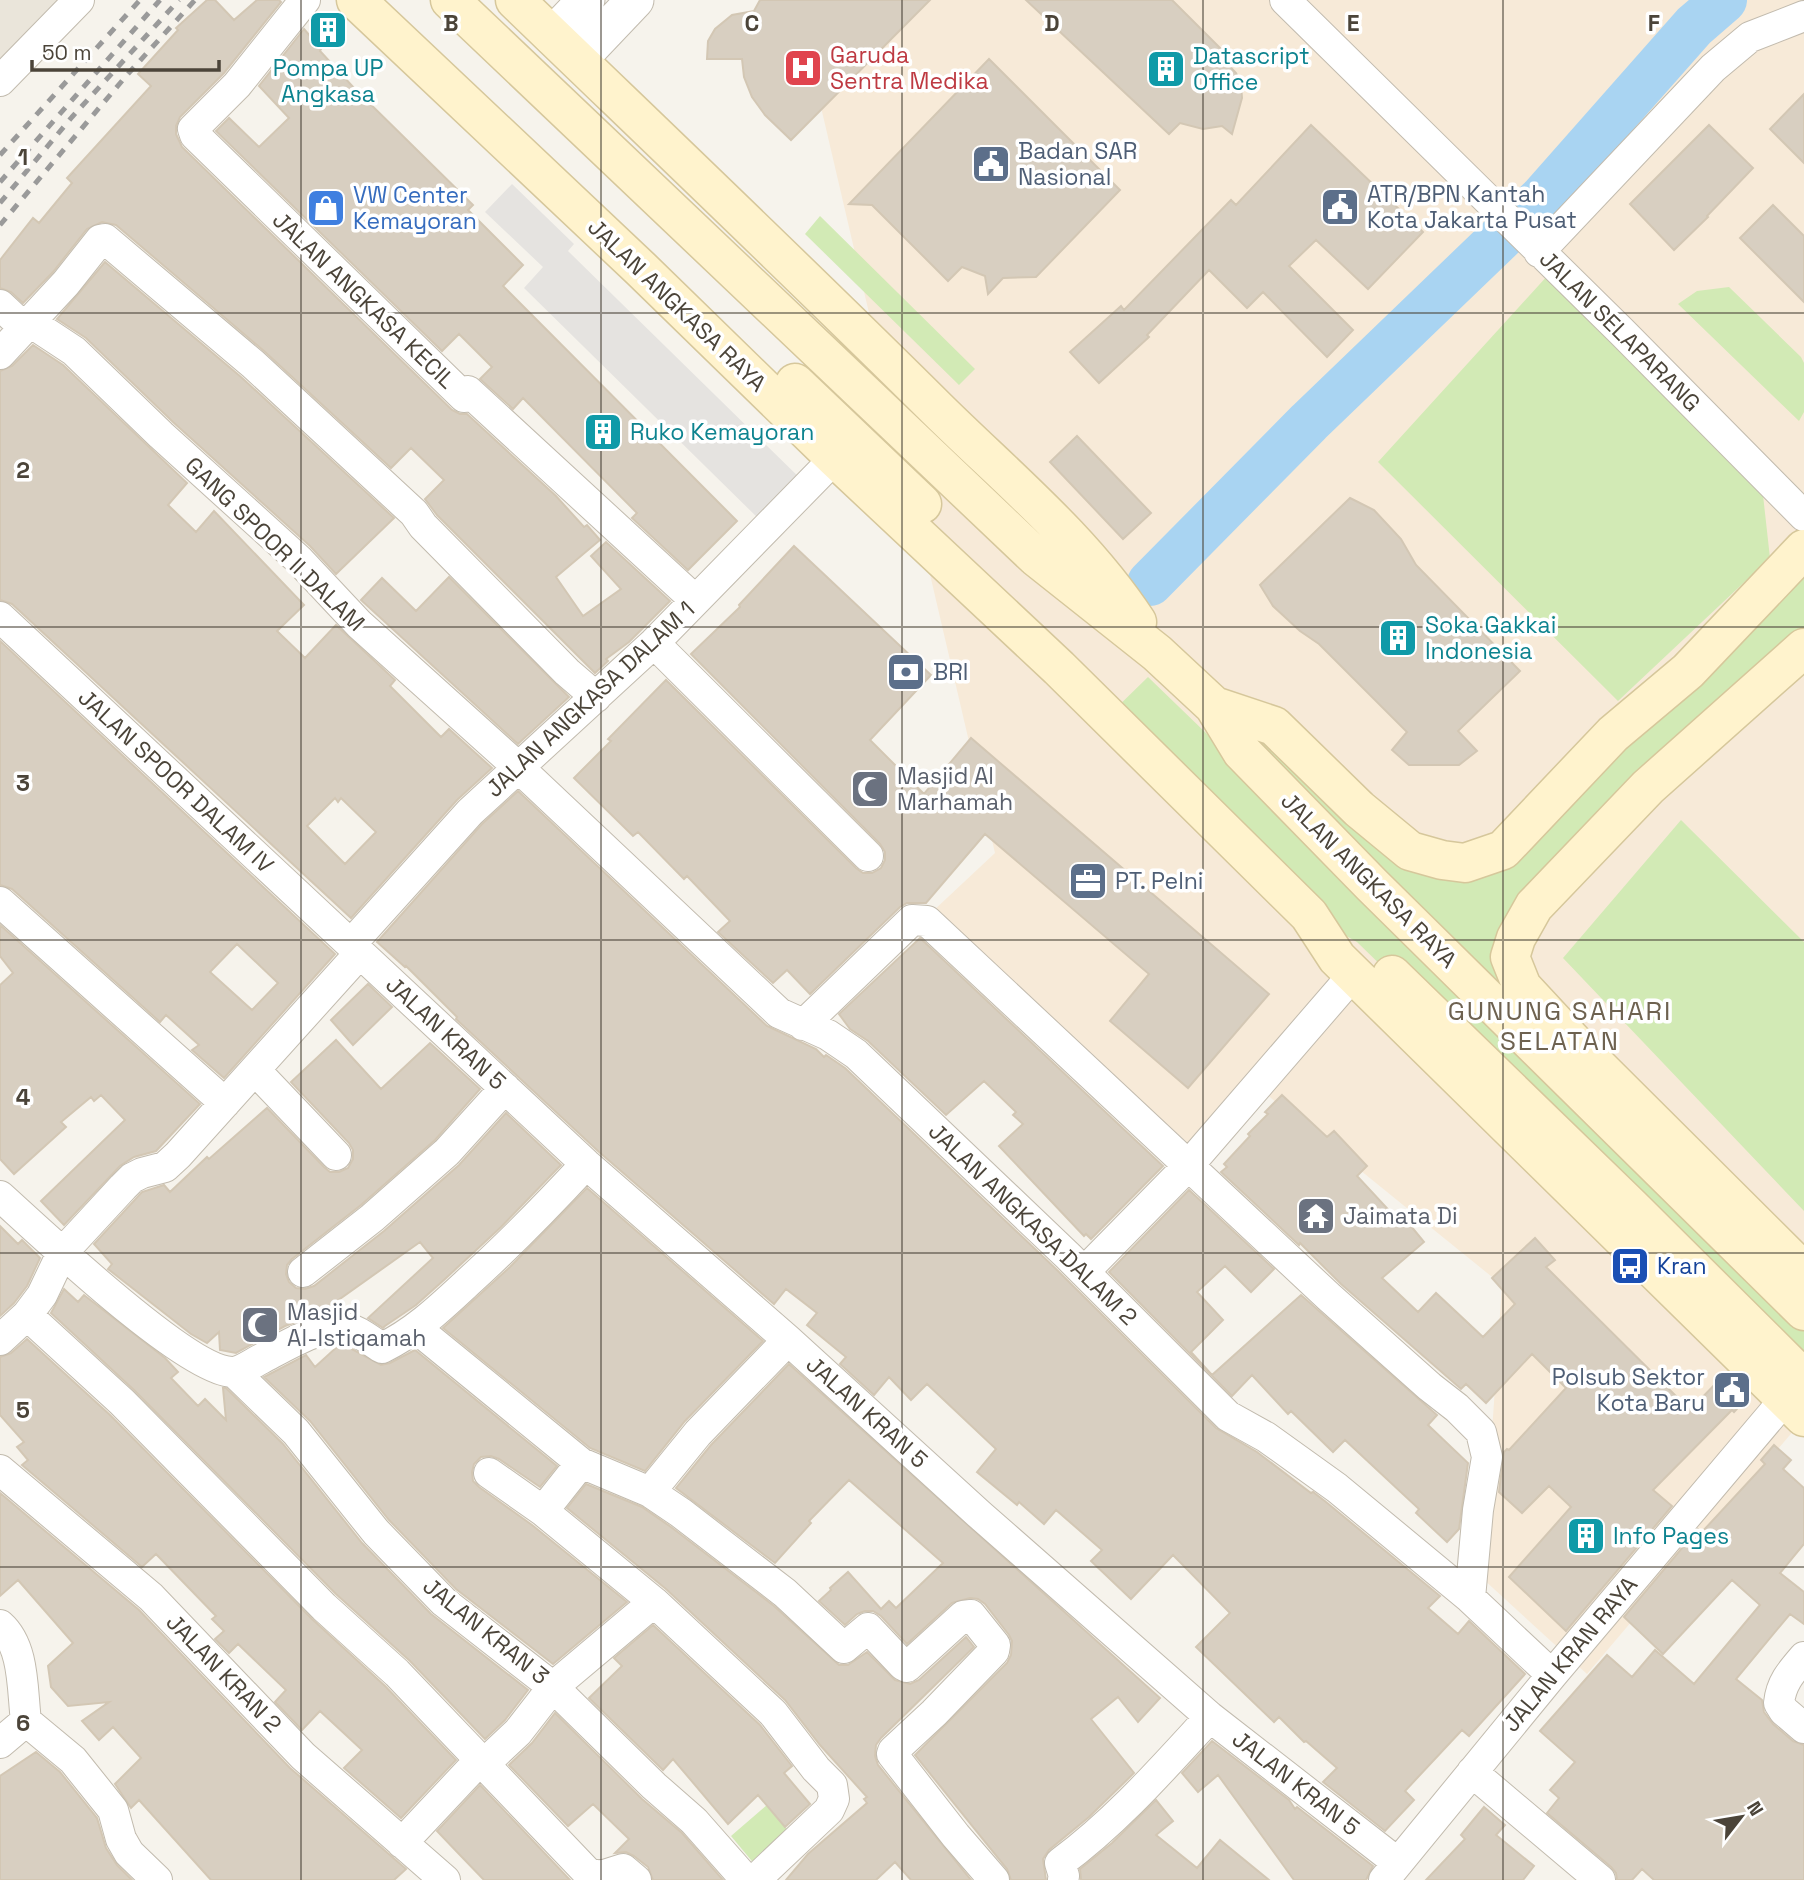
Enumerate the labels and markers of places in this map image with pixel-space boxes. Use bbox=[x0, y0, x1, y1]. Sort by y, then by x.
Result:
building icon: Pompa UP Angkasa bbox=[307, 9, 349, 51]
place label: Garuda Sentra Medika bbox=[830, 40, 989, 96]
place label: Datascript Office bbox=[1193, 41, 1310, 97]
hospital icon: Garuda Sentra Medika bbox=[782, 47, 824, 89]
building icon: Datascript Office bbox=[1145, 48, 1187, 90]
place label: Pompa UP Angkasa bbox=[273, 53, 383, 109]
place label: Badan SAR Nasional bbox=[1018, 136, 1137, 192]
public building icon: Badan SAR Nasional bbox=[970, 143, 1012, 185]
place label: ATR/BPN Kantah Kota Jakarta Pusat bbox=[1367, 179, 1577, 235]
place label: VW Center Kemayoran bbox=[353, 180, 477, 236]
public building icon: ATR/BPN Kantah Kota Jakarta Pusat bbox=[1319, 186, 1361, 228]
shop icon: VW Center Kemayoran bbox=[305, 187, 347, 229]
building icon: Ruko Kemayoran bbox=[582, 411, 624, 453]
place label: Ruko Kemayoran bbox=[630, 417, 814, 447]
place label: Soka Gakkai Indonesia bbox=[1425, 610, 1556, 666]
building icon: Soka Gakkai Indonesia bbox=[1377, 617, 1419, 659]
bank icon: BRI bbox=[885, 651, 927, 693]
place label: BRI bbox=[933, 657, 968, 687]
place label: Masjid Al Marhamah bbox=[897, 761, 1013, 817]
mosque icon: Masjid Al Marhamah bbox=[849, 768, 891, 810]
office icon: PT. Pelni bbox=[1067, 860, 1109, 902]
place label: PT. Pelni bbox=[1115, 866, 1204, 896]
temple icon: Jaimata Di bbox=[1295, 1195, 1337, 1237]
place label: Jaimata Di bbox=[1343, 1201, 1458, 1231]
bus stop icon: Kran bbox=[1609, 1245, 1651, 1287]
place label: Kran bbox=[1657, 1251, 1707, 1281]
place label: Masjid Al-Istiqamah bbox=[287, 1297, 426, 1353]
mosque icon: Masjid Al-Istiqamah bbox=[239, 1304, 281, 1346]
place label: Polsub Sektor Kota Baru bbox=[1552, 1362, 1705, 1418]
public building icon: Polsub Sektor Kota Baru bbox=[1711, 1369, 1753, 1411]
building icon: Info Pages bbox=[1565, 1515, 1607, 1557]
place label: Info Pages bbox=[1613, 1521, 1729, 1551]

